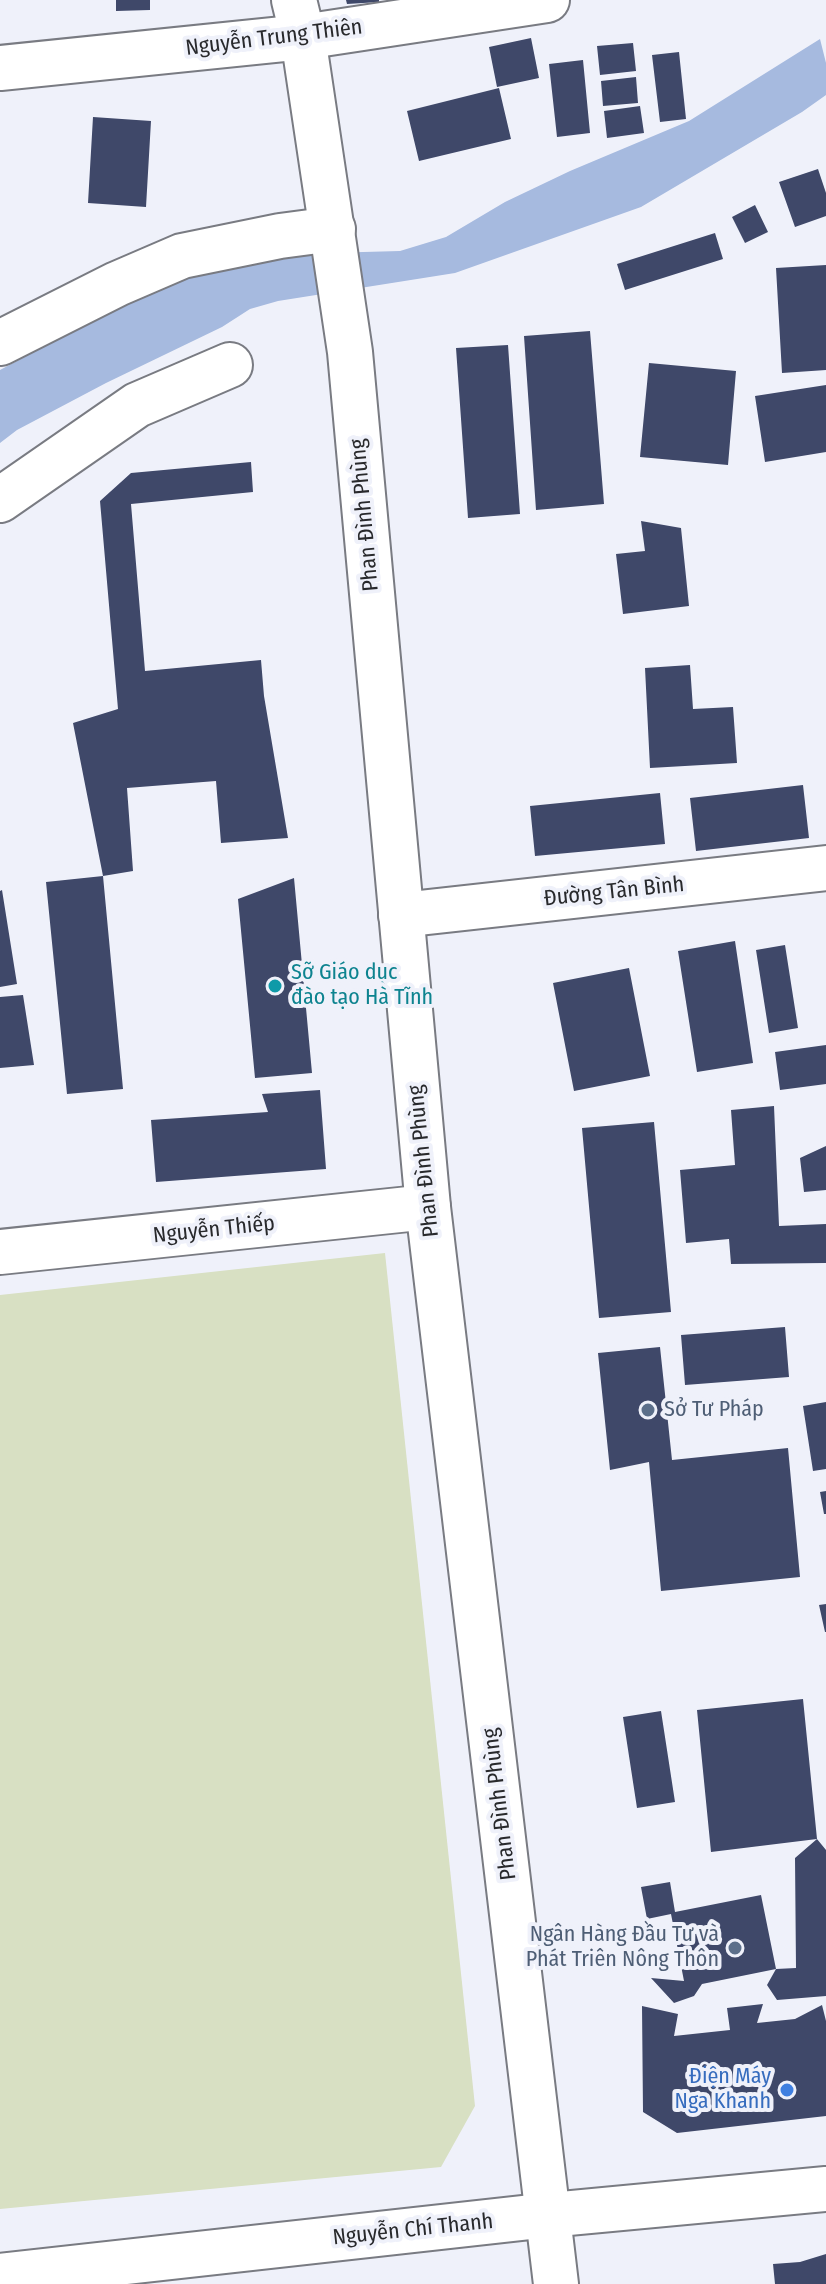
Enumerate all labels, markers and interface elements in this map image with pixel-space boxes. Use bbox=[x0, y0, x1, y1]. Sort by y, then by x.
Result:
street label: Nguyễn Trung Thiên bbox=[184, 14, 364, 62]
street label: Phan Đình Phùng bbox=[345, 438, 385, 592]
street label: Đường Tân Bình bbox=[542, 871, 686, 913]
place label: Sỡ Giáo dục đào tạo Hà Tĩnh bbox=[291, 960, 433, 1012]
marker: Sỡ Giáo dục đào tạo Hà Tĩnh bbox=[266, 977, 284, 995]
street label: Phan Đình Phùng bbox=[403, 1083, 445, 1239]
street label: Nguyễn Thiếp bbox=[152, 1210, 276, 1250]
place label: Sở Tư Pháp bbox=[664, 1397, 764, 1423]
marker: Sở Tư Pháp bbox=[639, 1401, 657, 1419]
street label: Phan Đình Phùng bbox=[478, 1726, 522, 1882]
place label: Ngân Hàng Đầu Tư và Phát Triên Nông Thôn bbox=[526, 1922, 719, 1974]
marker: Ngân Hàng Đầu Tư và Phát Triên Nông Thôn bbox=[726, 1939, 744, 1957]
place label: Điện Máy Nga Khanh bbox=[675, 2064, 771, 2116]
marker: Điện Máy Nga Khanh bbox=[778, 2081, 796, 2099]
street label: Nguyễn Chí Thanh bbox=[331, 2208, 495, 2252]

